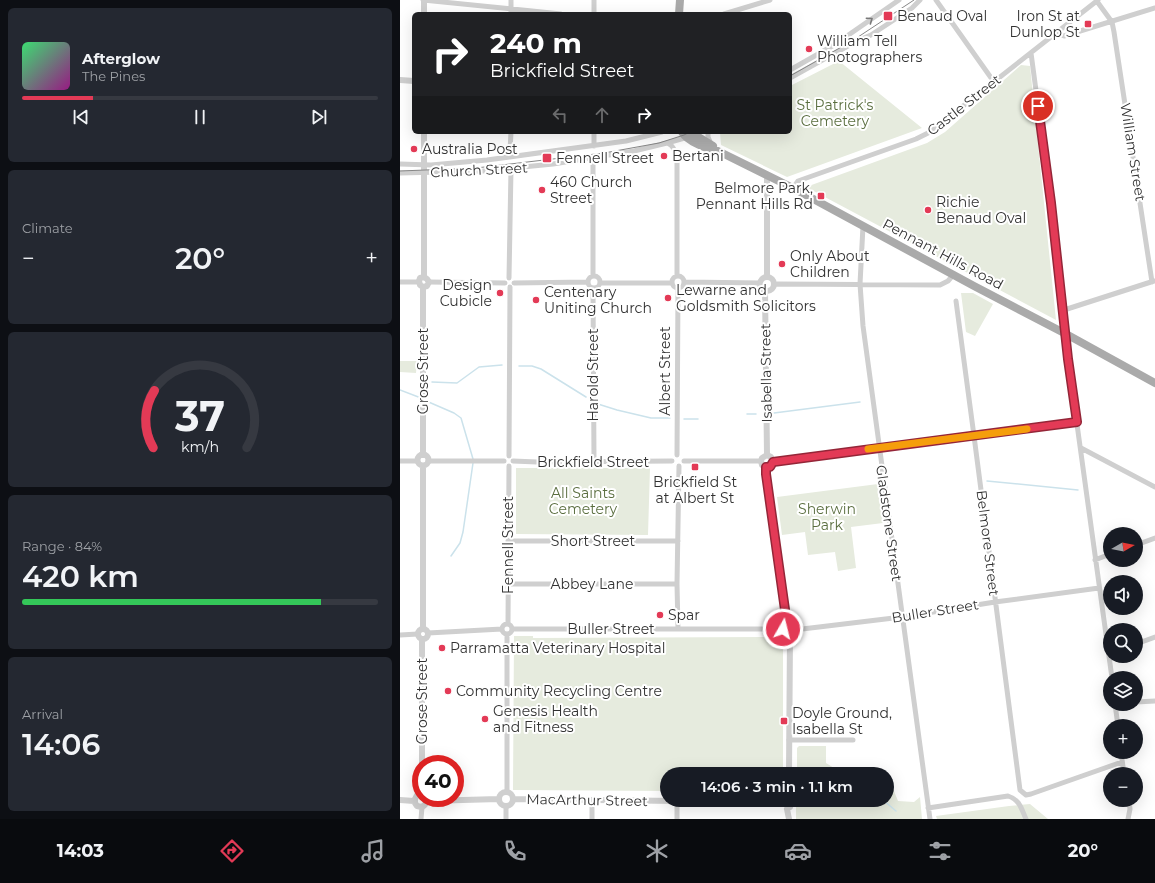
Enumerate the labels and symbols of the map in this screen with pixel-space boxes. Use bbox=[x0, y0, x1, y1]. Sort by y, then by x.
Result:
place label: Benaud Oval bbox=[897, 7, 987, 25]
place label: Iron St at Dunlop St bbox=[1010, 7, 1080, 41]
marker: Benaud Oval bbox=[882, 10, 894, 22]
one-way arrow bbox=[866, 18, 873, 25]
marker: Iron St at Dunlop St bbox=[1083, 19, 1093, 29]
place label: William Tell Photographers bbox=[817, 32, 922, 66]
marker: William Tell Photographers bbox=[804, 44, 814, 54]
street label: Castle Street bbox=[923, 70, 1005, 139]
pin bbox=[1021, 89, 1055, 123]
park label: St Patrick's Cemetery bbox=[797, 96, 874, 130]
street label: William Street bbox=[1116, 101, 1150, 203]
place label: Australia Post bbox=[422, 140, 518, 158]
marker: Australia Post bbox=[409, 144, 419, 154]
place label: Bertani bbox=[672, 147, 724, 165]
place label: Fennell Street bbox=[556, 149, 654, 167]
marker: Bertani bbox=[659, 151, 669, 161]
marker: Fennell Street bbox=[541, 152, 553, 164]
street label: Church Street bbox=[430, 158, 528, 182]
place label: 460 Church Street bbox=[550, 173, 632, 207]
place label: Belmore Park, Pennant Hills Rd bbox=[696, 179, 813, 213]
marker: 460 Church Street bbox=[537, 185, 547, 195]
marker: Belmore Park, Pennant Hills Rd bbox=[816, 191, 826, 201]
place label: Richie Benaud Oval bbox=[936, 193, 1026, 227]
marker: Richie Benaud Oval bbox=[923, 205, 933, 215]
street label: Pennant Hills Road bbox=[880, 215, 1006, 293]
place label: Only About Children bbox=[790, 247, 870, 281]
marker: Only About Children bbox=[777, 259, 787, 269]
place label: Design Cubicle bbox=[440, 276, 492, 310]
place label: Lewarne and Goldsmith Solicitors bbox=[676, 281, 816, 315]
place label: Centenary Uniting Church bbox=[544, 283, 652, 317]
marker: Design Cubicle bbox=[495, 288, 505, 298]
marker: Lewarne and Goldsmith Solicitors bbox=[663, 293, 673, 303]
marker: Centenary Uniting Church bbox=[531, 295, 541, 305]
street label: Isabella Street bbox=[756, 323, 776, 423]
street label: Albert Street bbox=[656, 326, 674, 416]
street label: Grose Street bbox=[414, 328, 432, 414]
street label: Harold Street bbox=[584, 328, 602, 422]
street label: Brickfield Street bbox=[537, 453, 649, 471]
marker: Brickfield St at Albert St bbox=[690, 462, 700, 472]
street label: Gladstone Street bbox=[872, 464, 906, 583]
place label: Brickfield St at Albert St bbox=[653, 473, 737, 507]
park label: All Saints Cemetery bbox=[549, 484, 618, 518]
street label: Belmore Street bbox=[973, 489, 1003, 597]
street label: Fennell Street bbox=[499, 496, 517, 594]
park label: Sherwin Park bbox=[798, 500, 856, 534]
north arrow bbox=[1103, 527, 1143, 567]
street label: Short Street bbox=[551, 532, 635, 550]
street label: Abbey Lane bbox=[550, 575, 634, 593]
street label: Buller Street bbox=[890, 595, 980, 627]
place label: Spar bbox=[668, 606, 700, 624]
position arrow bbox=[762, 608, 804, 650]
marker: Spar bbox=[655, 610, 665, 620]
street label: Buller Street bbox=[567, 620, 655, 638]
place label: Parramatta Veterinary Hospital bbox=[450, 639, 666, 657]
marker: Parramatta Veterinary Hospital bbox=[437, 643, 447, 653]
street label: Grose Street bbox=[413, 658, 431, 744]
place label: Community Recycling Centre bbox=[456, 682, 662, 700]
marker: Community Recycling Centre bbox=[443, 686, 453, 696]
place label: Genesis Health and Fitness bbox=[493, 702, 598, 736]
place label: Doyle Ground, Isabella St bbox=[792, 704, 892, 738]
marker: Genesis Health and Fitness bbox=[480, 714, 490, 724]
marker: Doyle Ground, Isabella St bbox=[779, 716, 789, 726]
speed limit sign: 40 bbox=[412, 755, 464, 807]
street label: MacArthur Street bbox=[526, 790, 648, 810]

